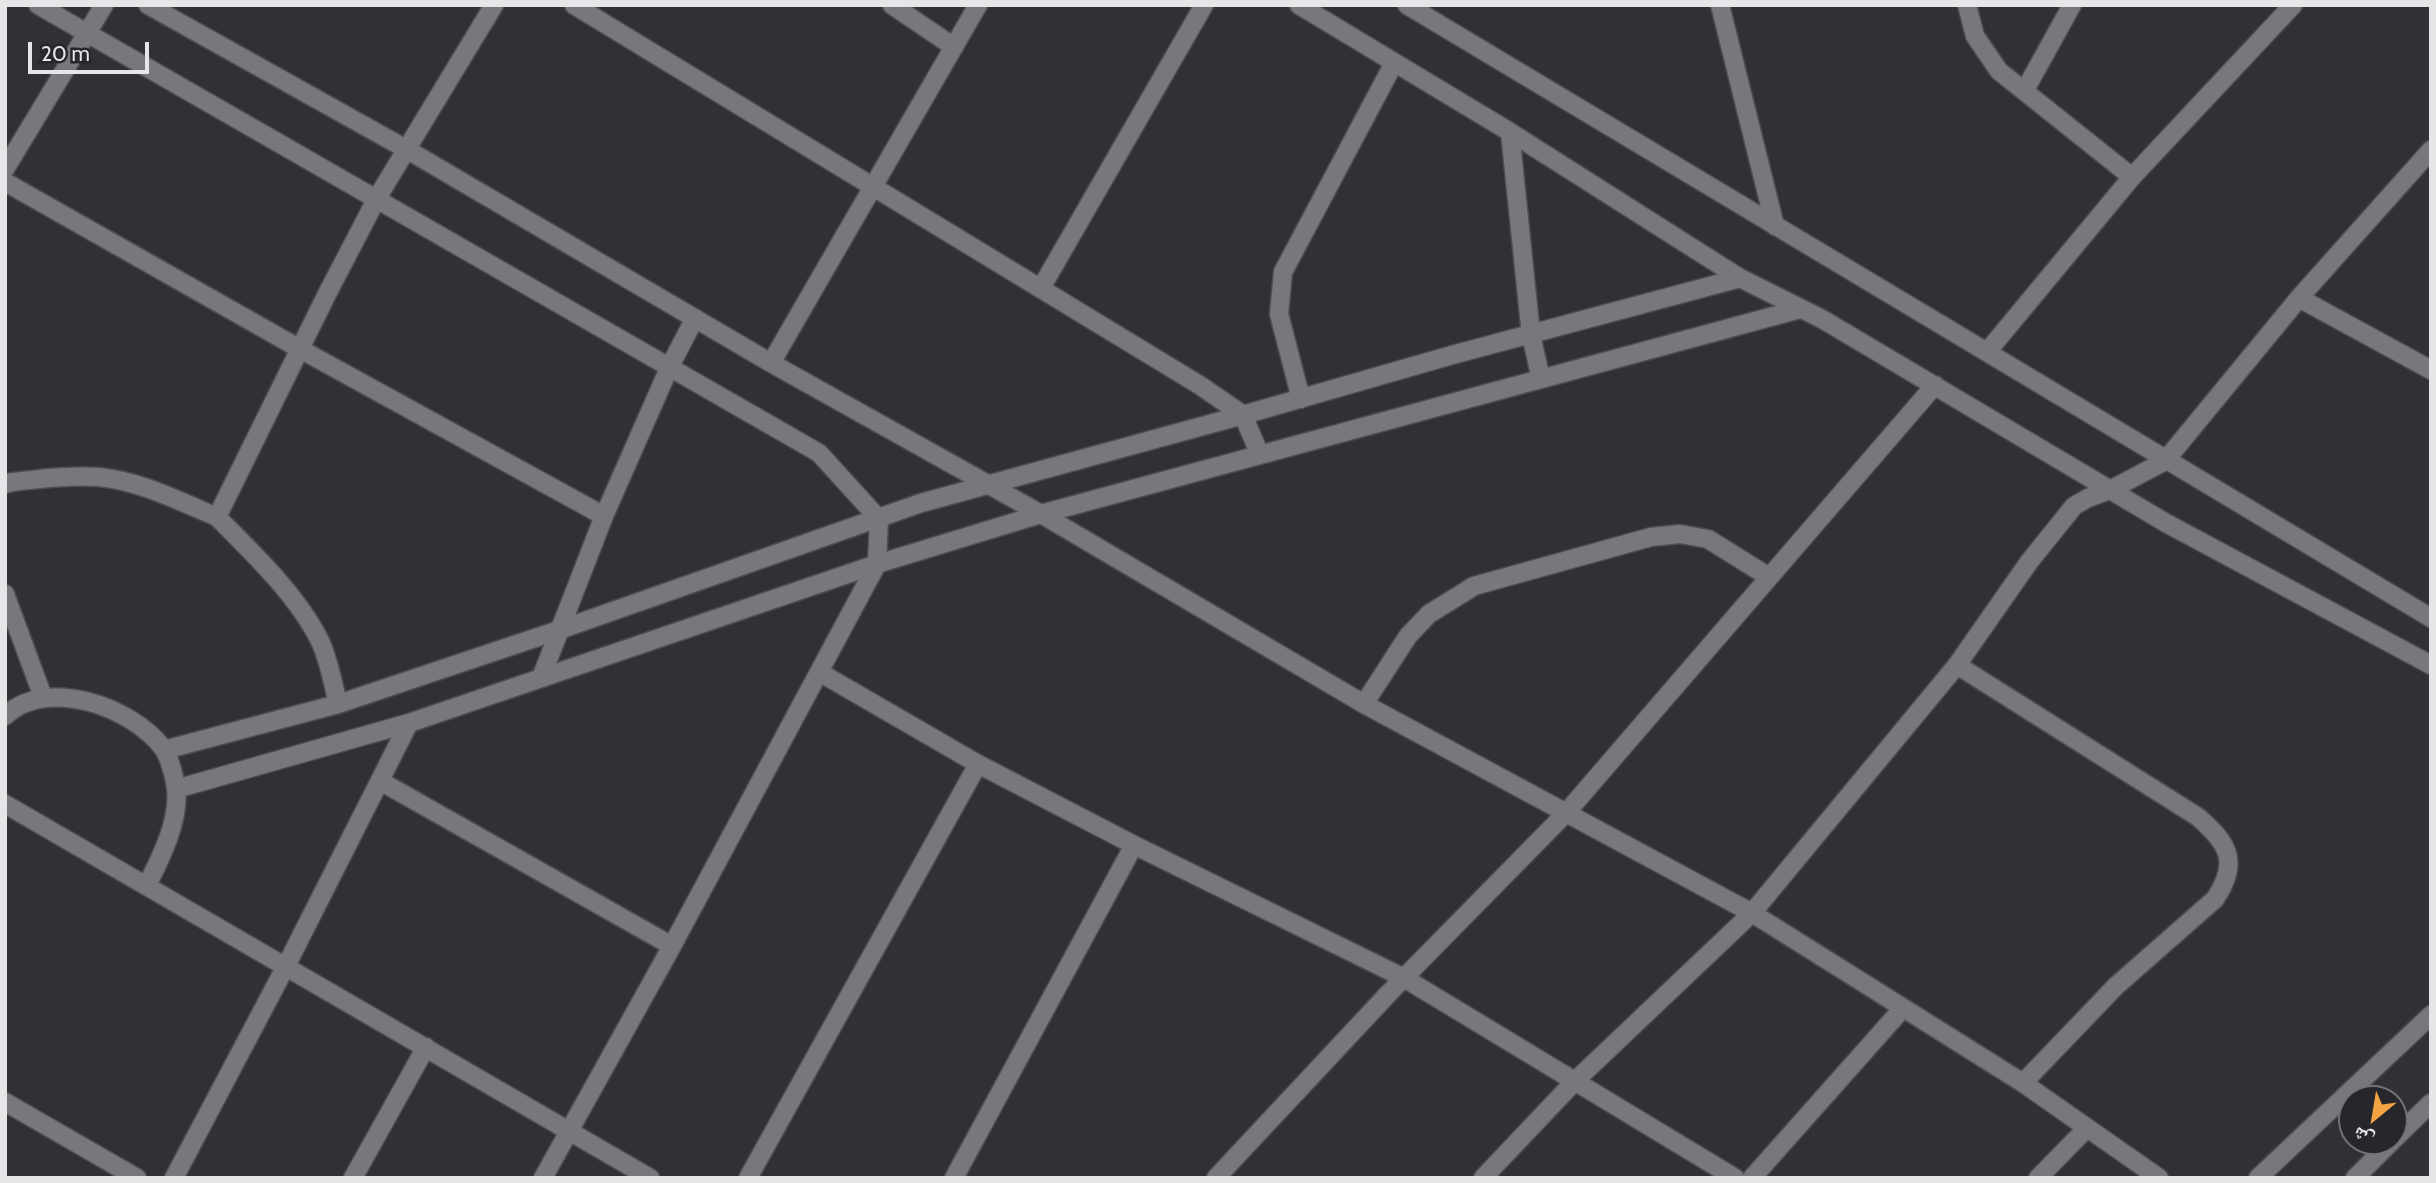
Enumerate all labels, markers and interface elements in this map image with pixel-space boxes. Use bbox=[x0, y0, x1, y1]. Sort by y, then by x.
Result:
scale bar bbox=[32, 28, 152, 72]
text: 20 m bbox=[41, 41, 90, 66]
north arrow bbox=[2338, 1085, 2408, 1155]
text: ش bbox=[2349, 1122, 2378, 1152]

